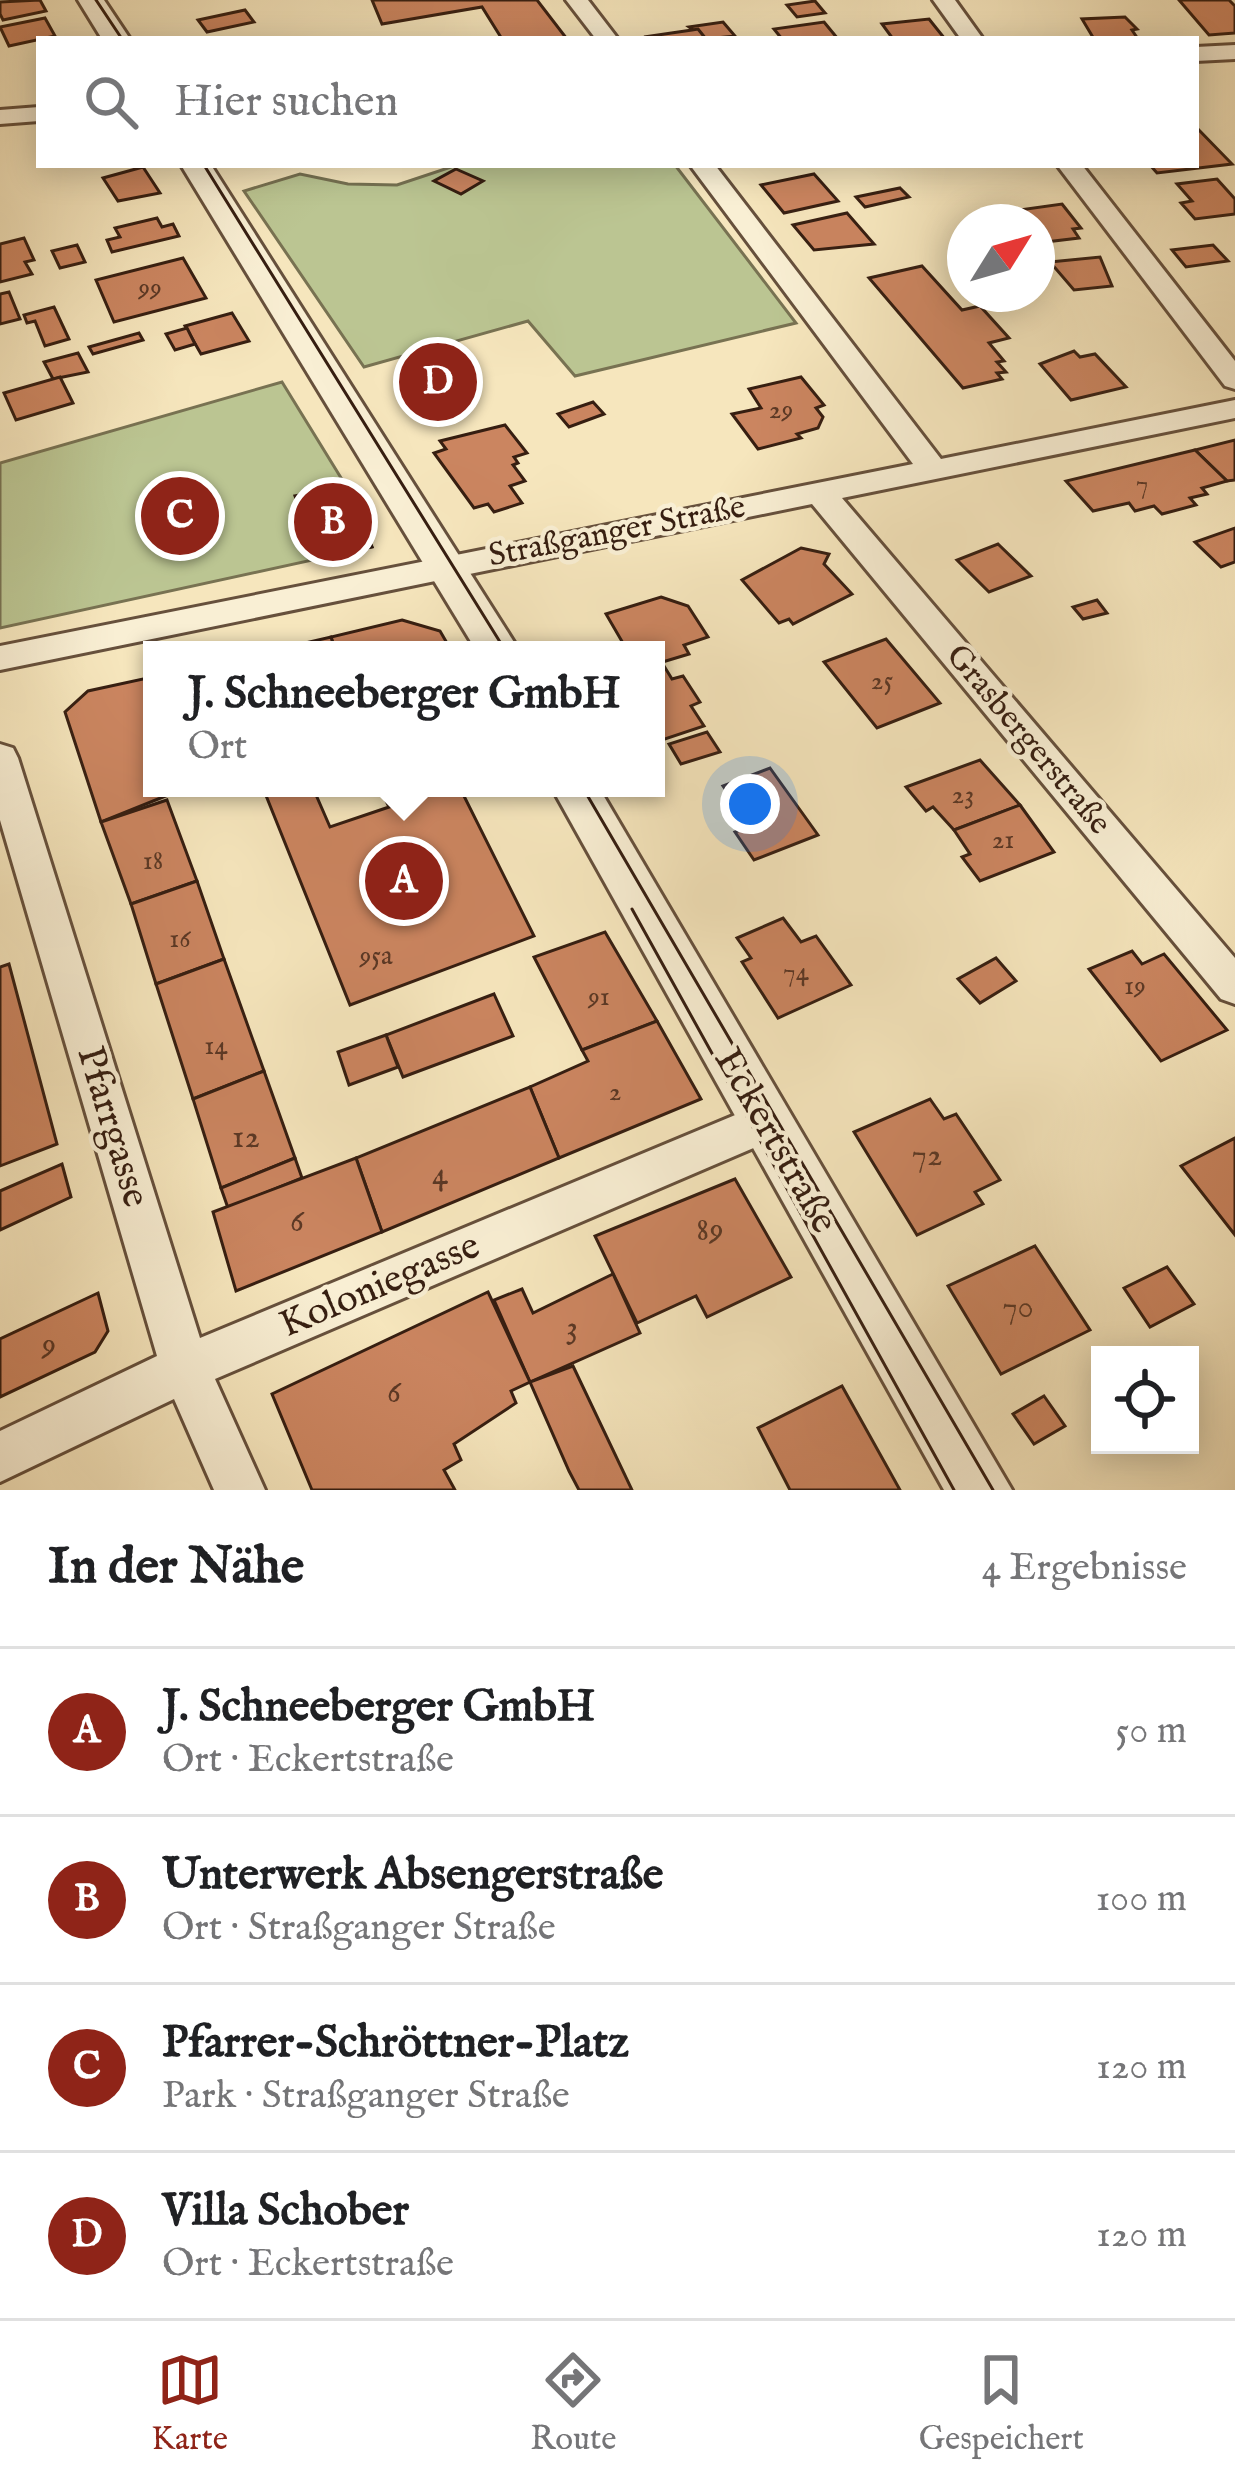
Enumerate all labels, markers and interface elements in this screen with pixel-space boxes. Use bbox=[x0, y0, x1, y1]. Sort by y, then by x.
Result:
search box bbox=[36, 36, 1199, 168]
icon: search bbox=[78, 69, 144, 135]
text: Hier suchen bbox=[174, 74, 398, 131]
north arrow bbox=[947, 204, 1055, 312]
house number: 99 bbox=[137, 272, 162, 306]
pin: D bbox=[399, 337, 477, 427]
house number: 29 bbox=[769, 394, 793, 428]
house number: 7 bbox=[1136, 468, 1148, 502]
pin: C bbox=[141, 471, 219, 561]
pin: B bbox=[294, 477, 372, 567]
street label: Straßganger Straße bbox=[485, 487, 749, 577]
street label: Grasbergerstraße bbox=[936, 636, 1120, 844]
popup bbox=[143, 641, 665, 797]
house number: 25 bbox=[871, 665, 893, 699]
text: J. Schneeberger GmbH bbox=[187, 666, 621, 723]
text: Ort bbox=[187, 723, 247, 772]
your location bbox=[720, 774, 780, 834]
house number: 23 bbox=[952, 779, 974, 813]
house number: 21 bbox=[992, 824, 1014, 858]
pin: A bbox=[365, 836, 443, 926]
house number: 18 bbox=[143, 845, 163, 879]
house number: 16 bbox=[169, 923, 191, 957]
house number: 95a bbox=[358, 940, 393, 974]
house number: 74 bbox=[783, 956, 810, 990]
house number: 19 bbox=[1124, 970, 1146, 1004]
house number: 91 bbox=[587, 981, 610, 1015]
house number: 14 bbox=[204, 1030, 228, 1064]
street label: Eckertstraße bbox=[702, 1039, 848, 1243]
street label: Pfarrgasse bbox=[64, 1041, 160, 1213]
house number: 2 bbox=[609, 1076, 621, 1110]
house number: 12 bbox=[232, 1117, 260, 1159]
house number: 72 bbox=[912, 1135, 942, 1177]
house number: 4 bbox=[432, 1154, 448, 1196]
house number: 6 bbox=[290, 1201, 305, 1243]
house number: 89 bbox=[696, 1210, 724, 1252]
street label: Koloniegasse bbox=[273, 1222, 487, 1350]
house number: 70 bbox=[1002, 1287, 1034, 1329]
house number: 3 bbox=[566, 1307, 578, 1349]
house number: 9 bbox=[41, 1325, 56, 1367]
map controls bbox=[1091, 1346, 1199, 1454]
button: locate bbox=[1091, 1346, 1199, 1454]
house number: 6 bbox=[387, 1372, 402, 1414]
text: In der Nähe bbox=[48, 1536, 304, 1601]
text: 4 Ergebnisse bbox=[982, 1544, 1187, 1593]
text: J. Schneeberger GmbH bbox=[162, 1679, 595, 1736]
text: A bbox=[74, 1707, 100, 1756]
text: 50 m bbox=[1115, 1707, 1187, 1756]
text: Ort · Eckertstraße bbox=[162, 1736, 454, 1785]
text: Unterwerk Absengerstraße bbox=[162, 1847, 663, 1904]
text: B bbox=[74, 1875, 100, 1924]
text: 100 m bbox=[1096, 1875, 1187, 1924]
text: Ort · Straßganger Straße bbox=[162, 1904, 556, 1953]
text: Pfarrer-Schröttner-Platz bbox=[162, 2015, 629, 2072]
text: C bbox=[73, 2043, 101, 2092]
text: 120 m bbox=[1096, 2043, 1187, 2092]
text: Park · Straßganger Straße bbox=[162, 2072, 570, 2121]
text: Villa Schober bbox=[162, 2183, 409, 2240]
text: D bbox=[71, 2211, 103, 2260]
text: 120 m bbox=[1096, 2211, 1187, 2260]
text: Ort · Eckertstraße bbox=[162, 2240, 454, 2289]
tab: Karte bbox=[151, 2347, 228, 2461]
tab: Route bbox=[530, 2347, 616, 2461]
tab: Gespeichert bbox=[919, 2347, 1084, 2461]

